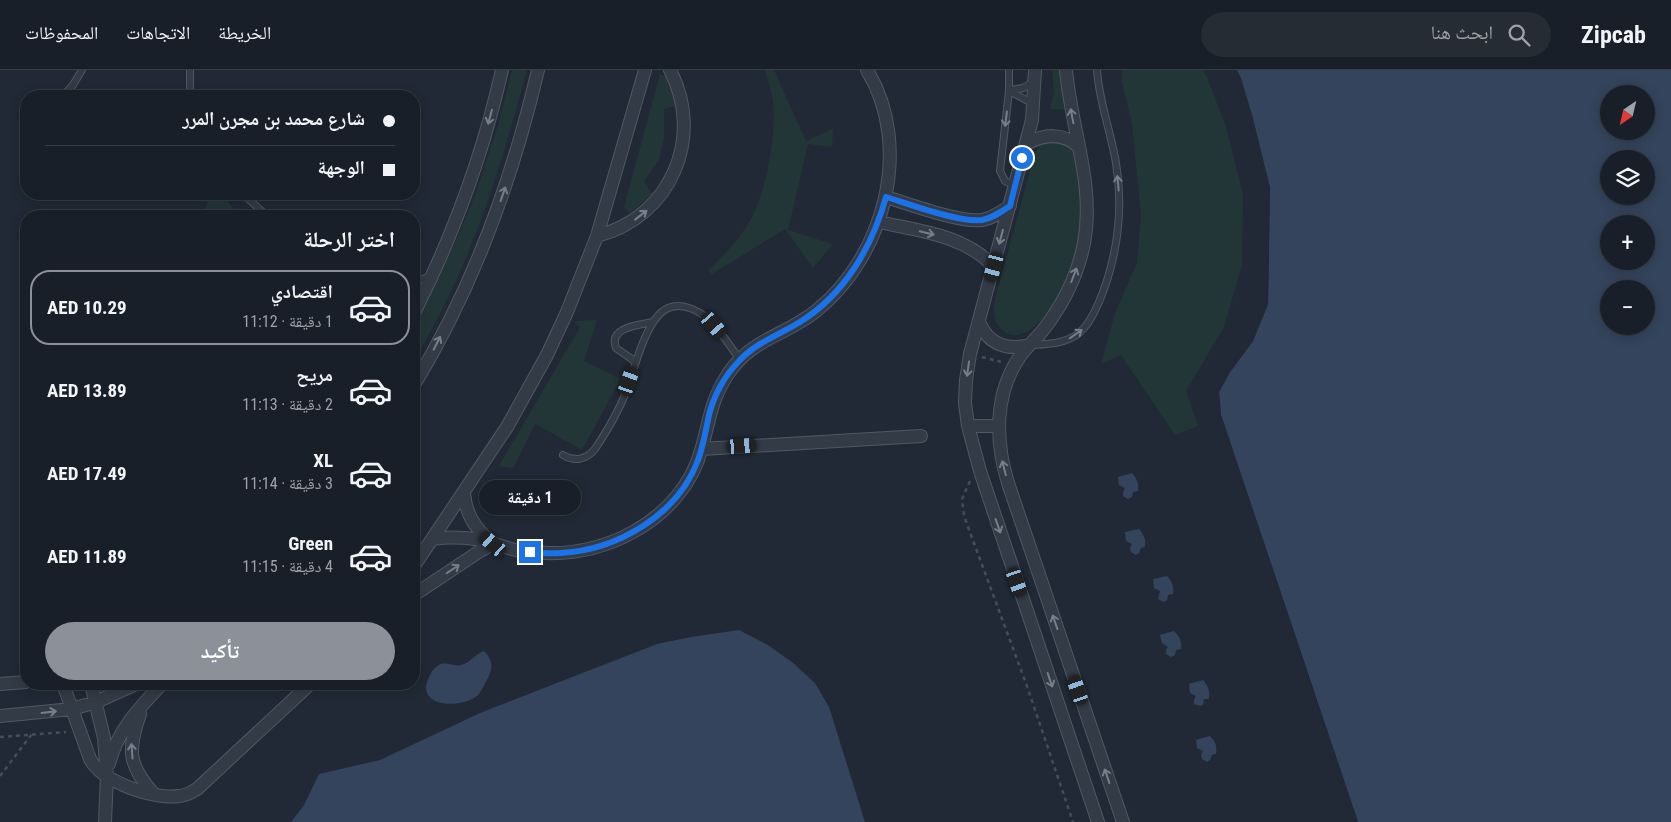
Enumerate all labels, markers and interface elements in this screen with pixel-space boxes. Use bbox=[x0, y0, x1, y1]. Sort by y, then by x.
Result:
search box bbox=[1201, 12, 1551, 57]
text: ابحث هنا bbox=[1431, 21, 1493, 44]
icon: search bbox=[1505, 21, 1533, 49]
text: Zipcab bbox=[1581, 21, 1646, 49]
text: المحفوظات bbox=[25, 22, 98, 43]
text: الاتجاهات bbox=[126, 22, 190, 43]
text: الخريطة bbox=[218, 22, 271, 43]
north arrow bbox=[1600, 85, 1655, 140]
map controls bbox=[1600, 85, 1655, 335]
text: شارع محمد بن مجرن المرر bbox=[182, 107, 365, 130]
one-way arrow bbox=[1067, 108, 1076, 124]
one-way arrow bbox=[485, 109, 494, 125]
one-way arrow bbox=[1001, 110, 1011, 126]
route start bbox=[1011, 147, 1033, 169]
button: layers bbox=[1600, 150, 1655, 205]
text: الوجهة bbox=[317, 156, 365, 179]
one-way arrow bbox=[1114, 175, 1123, 191]
one-way arrow bbox=[499, 187, 508, 203]
one-way arrow bbox=[634, 210, 648, 220]
button: + bbox=[1600, 215, 1655, 270]
text: اختر الرحلة bbox=[303, 227, 395, 252]
one-way arrow bbox=[918, 229, 934, 238]
one-way arrow bbox=[996, 229, 1006, 245]
car bbox=[982, 251, 1005, 283]
one-way arrow bbox=[1070, 268, 1079, 283]
text: اقتصادي bbox=[271, 280, 333, 303]
button: − bbox=[1600, 280, 1655, 335]
icon: car bbox=[348, 285, 393, 330]
text: AED 10.29 bbox=[47, 296, 127, 319]
car bbox=[698, 309, 729, 341]
text: 1 دقيقة · 11:12 bbox=[242, 312, 333, 331]
one-way arrow bbox=[1069, 329, 1083, 339]
one-way arrow bbox=[433, 336, 442, 351]
one-way arrow bbox=[962, 361, 972, 377]
text: مريح bbox=[296, 363, 333, 386]
car bbox=[617, 364, 640, 398]
icon: car bbox=[348, 368, 393, 413]
text: AED 13.89 bbox=[47, 379, 127, 402]
text: 2 دقيقة · 11:13 bbox=[242, 395, 333, 414]
car bbox=[726, 437, 757, 455]
text: XL bbox=[313, 449, 333, 472]
icon: car bbox=[348, 451, 393, 496]
one-way arrow bbox=[999, 460, 1008, 476]
text: AED 17.49 bbox=[47, 462, 127, 485]
text: 3 دقيقة · 11:14 bbox=[242, 474, 333, 493]
callout: 1 دقيقة bbox=[479, 480, 581, 514]
text: 1 دقيقة bbox=[507, 488, 553, 507]
one-way arrow bbox=[994, 518, 1004, 534]
car bbox=[476, 528, 509, 560]
text: Green bbox=[288, 532, 333, 555]
icon: car bbox=[348, 534, 393, 579]
route end bbox=[519, 541, 541, 563]
text: AED 11.89 bbox=[47, 545, 127, 568]
text: 4 دقيقة · 11:15 bbox=[242, 557, 333, 576]
one-way arrow bbox=[446, 564, 460, 574]
car bbox=[1005, 565, 1028, 599]
one-way arrow bbox=[1050, 615, 1059, 630]
button: تأكيد bbox=[45, 622, 395, 680]
one-way arrow bbox=[1046, 672, 1056, 688]
car bbox=[1066, 673, 1089, 707]
one-way arrow bbox=[40, 706, 56, 716]
one-way arrow bbox=[127, 743, 137, 759]
one-way arrow bbox=[1102, 769, 1111, 784]

